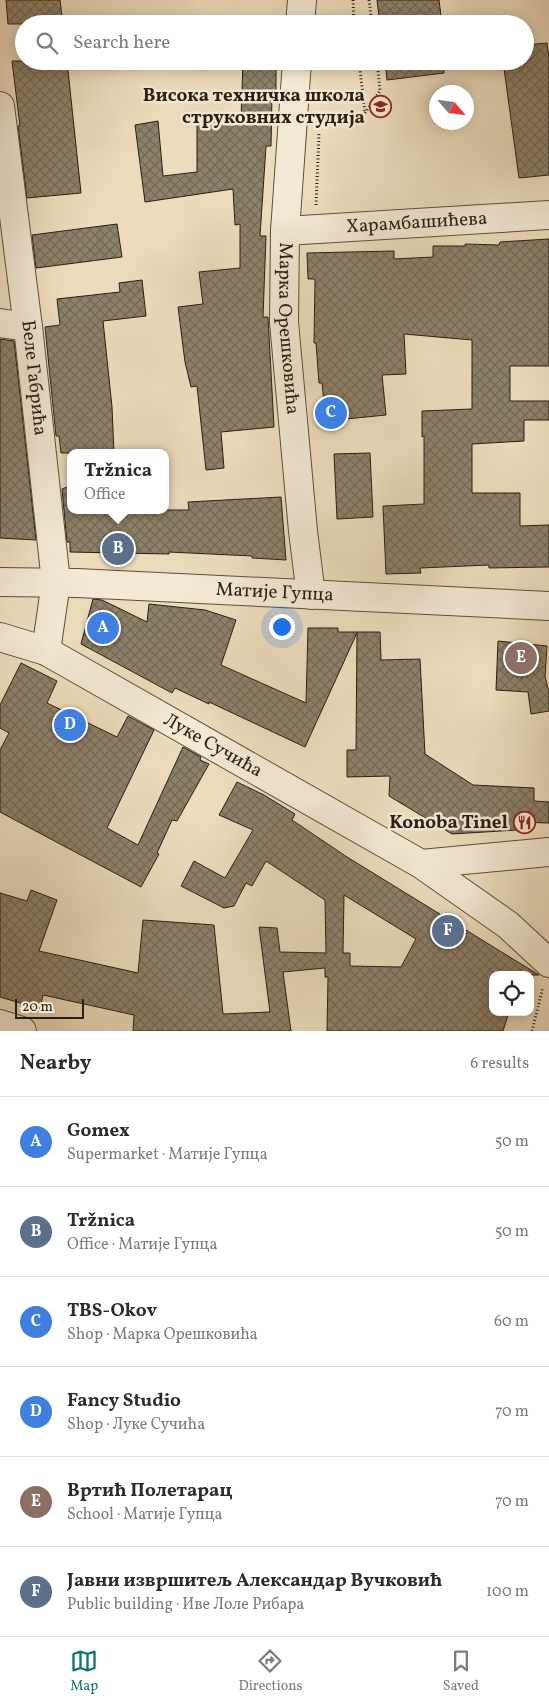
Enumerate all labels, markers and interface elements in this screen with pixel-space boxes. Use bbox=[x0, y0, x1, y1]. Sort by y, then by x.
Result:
search box bbox=[15, 15, 534, 70]
icon: search bbox=[33, 29, 61, 57]
text: Search here bbox=[73, 30, 170, 56]
place label: Висока техничка школа струковних студија bbox=[143, 83, 365, 131]
north arrow bbox=[429, 85, 474, 130]
school or university icon: Висока техничка школа струковних студија bbox=[369, 95, 393, 119]
street label: Харамбашићева bbox=[345, 206, 488, 240]
street label: Марка Орешковића bbox=[271, 242, 305, 416]
street label: Беле Габрића bbox=[14, 319, 53, 437]
pin: C bbox=[315, 394, 347, 432]
popup bbox=[67, 449, 169, 514]
text: Tržnica bbox=[84, 458, 152, 484]
text: Office bbox=[84, 484, 126, 506]
pin: B bbox=[102, 530, 134, 568]
street label: Матије Гупца bbox=[215, 577, 334, 608]
pin: A bbox=[87, 609, 119, 647]
your location bbox=[269, 614, 295, 640]
pin: E bbox=[505, 639, 537, 677]
pin: D bbox=[54, 706, 86, 744]
street label: Луке Сучића bbox=[159, 707, 267, 784]
place label: Konoba Tinel bbox=[389, 810, 508, 836]
restaurant icon: Konoba Tinel bbox=[512, 811, 536, 835]
pin: F bbox=[432, 912, 464, 950]
map controls bbox=[489, 971, 534, 1016]
button: locate bbox=[489, 971, 534, 1016]
scale bar bbox=[15, 996, 84, 1019]
text: 20 m bbox=[22, 998, 53, 1017]
text: Nearby bbox=[20, 1049, 91, 1078]
text: 6 results bbox=[470, 1053, 529, 1075]
text: Gomex bbox=[67, 1118, 130, 1144]
text: A bbox=[30, 1131, 42, 1153]
text: 50 m bbox=[495, 1131, 529, 1153]
text: Supermarket · Матије Гупца bbox=[67, 1144, 268, 1166]
text: Tržnica bbox=[67, 1208, 135, 1234]
text: B bbox=[31, 1221, 41, 1243]
text: 50 m bbox=[495, 1221, 529, 1243]
text: Office · Матије Гупца bbox=[67, 1234, 217, 1256]
text: TBS-Okov bbox=[67, 1298, 157, 1324]
text: C bbox=[31, 1311, 41, 1333]
text: 60 m bbox=[494, 1311, 529, 1333]
text: Shop · Марка Орешковића bbox=[67, 1324, 258, 1346]
text: Fancy Studio bbox=[67, 1388, 181, 1414]
text: D bbox=[30, 1401, 42, 1423]
text: 70 m bbox=[495, 1401, 529, 1423]
text: Shop · Луке Сучића bbox=[67, 1414, 205, 1436]
text: Вртић Полетарац bbox=[67, 1478, 232, 1504]
text: E bbox=[31, 1491, 41, 1513]
text: 70 m bbox=[495, 1491, 529, 1513]
text: School · Матије Гупца bbox=[67, 1504, 223, 1526]
text: Јавни извршитељ Александар Вучковић bbox=[67, 1568, 442, 1594]
text: F bbox=[31, 1581, 41, 1603]
text: 100 m bbox=[486, 1581, 529, 1603]
text: Public building · Иве Лоле Рибара bbox=[67, 1594, 304, 1616]
tab: Map bbox=[70, 1647, 98, 1696]
tab: Directions bbox=[238, 1647, 303, 1696]
tab: Saved bbox=[443, 1647, 479, 1696]

